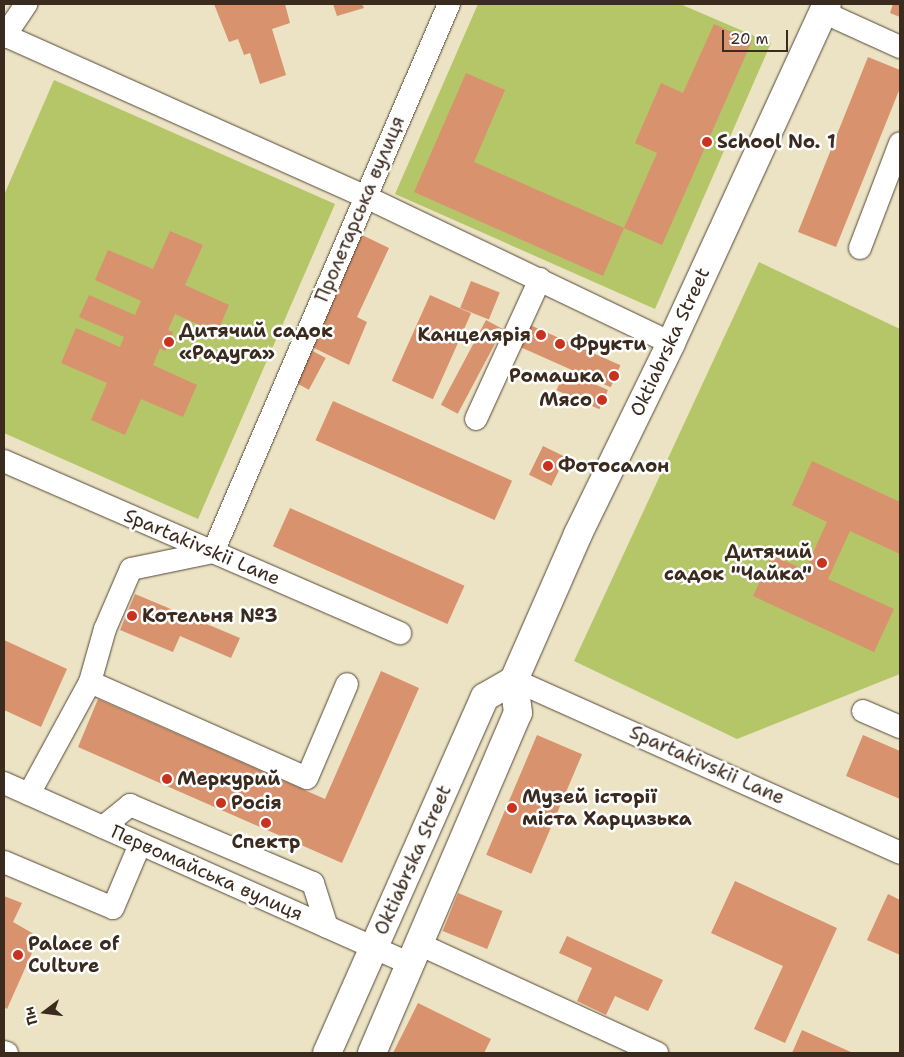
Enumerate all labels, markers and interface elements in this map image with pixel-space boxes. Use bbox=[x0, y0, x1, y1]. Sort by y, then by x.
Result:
scale bar bbox=[724, 20, 790, 52]
text: 20 m bbox=[730, 29, 769, 49]
street label: Пролетарська вулиця bbox=[310, 112, 410, 306]
place label: School No. 1 bbox=[717, 131, 836, 153]
marker: School No. 1 bbox=[701, 136, 713, 148]
street label: Oktiabrska Street bbox=[626, 264, 714, 420]
place label: Дитячий садок «Радуга» bbox=[179, 320, 333, 364]
place label: Канцелярія bbox=[418, 324, 531, 346]
marker: Канцелярія bbox=[535, 329, 547, 341]
place label: Фрукти bbox=[570, 333, 646, 355]
marker: Дитячий садок «Радуга» bbox=[163, 336, 175, 348]
marker: Фрукти bbox=[554, 338, 566, 350]
place label: Ромашка bbox=[509, 365, 604, 387]
marker: Ромашка bbox=[608, 370, 620, 382]
place label: Мясо bbox=[539, 389, 592, 411]
marker: Мясо bbox=[596, 394, 608, 406]
place label: Фотосалон bbox=[558, 455, 669, 477]
marker: Фотосалон bbox=[542, 460, 554, 472]
street label: Spartakivskii Lane bbox=[121, 504, 283, 590]
place label: Дитячий садок "Чайка" bbox=[664, 541, 812, 585]
marker: Дитячий садок "Чайка" bbox=[816, 557, 828, 569]
place label: Котельня №3 bbox=[142, 605, 278, 627]
marker: Котельня №3 bbox=[126, 610, 138, 622]
street label: Spartakivskii Lane bbox=[626, 721, 788, 809]
place label: Меркурий bbox=[177, 768, 280, 790]
marker: Меркурий bbox=[161, 773, 173, 785]
street label: Oktiabrska Street bbox=[370, 782, 456, 938]
place label: Музей історії міста Харцизька bbox=[522, 786, 692, 830]
place label: Росія bbox=[231, 792, 282, 814]
marker: Росія bbox=[215, 797, 227, 809]
marker: Музей історії міста Харцизька bbox=[506, 802, 518, 814]
marker: Спектр bbox=[260, 817, 272, 829]
street label: Первомайська вулиця bbox=[108, 820, 306, 926]
place label: Спектр bbox=[232, 831, 300, 853]
place label: Palace of Culture bbox=[28, 933, 119, 977]
marker: Palace of Culture bbox=[12, 949, 24, 961]
north arrow bbox=[20, 987, 70, 1037]
text: Пн bbox=[19, 1005, 42, 1027]

